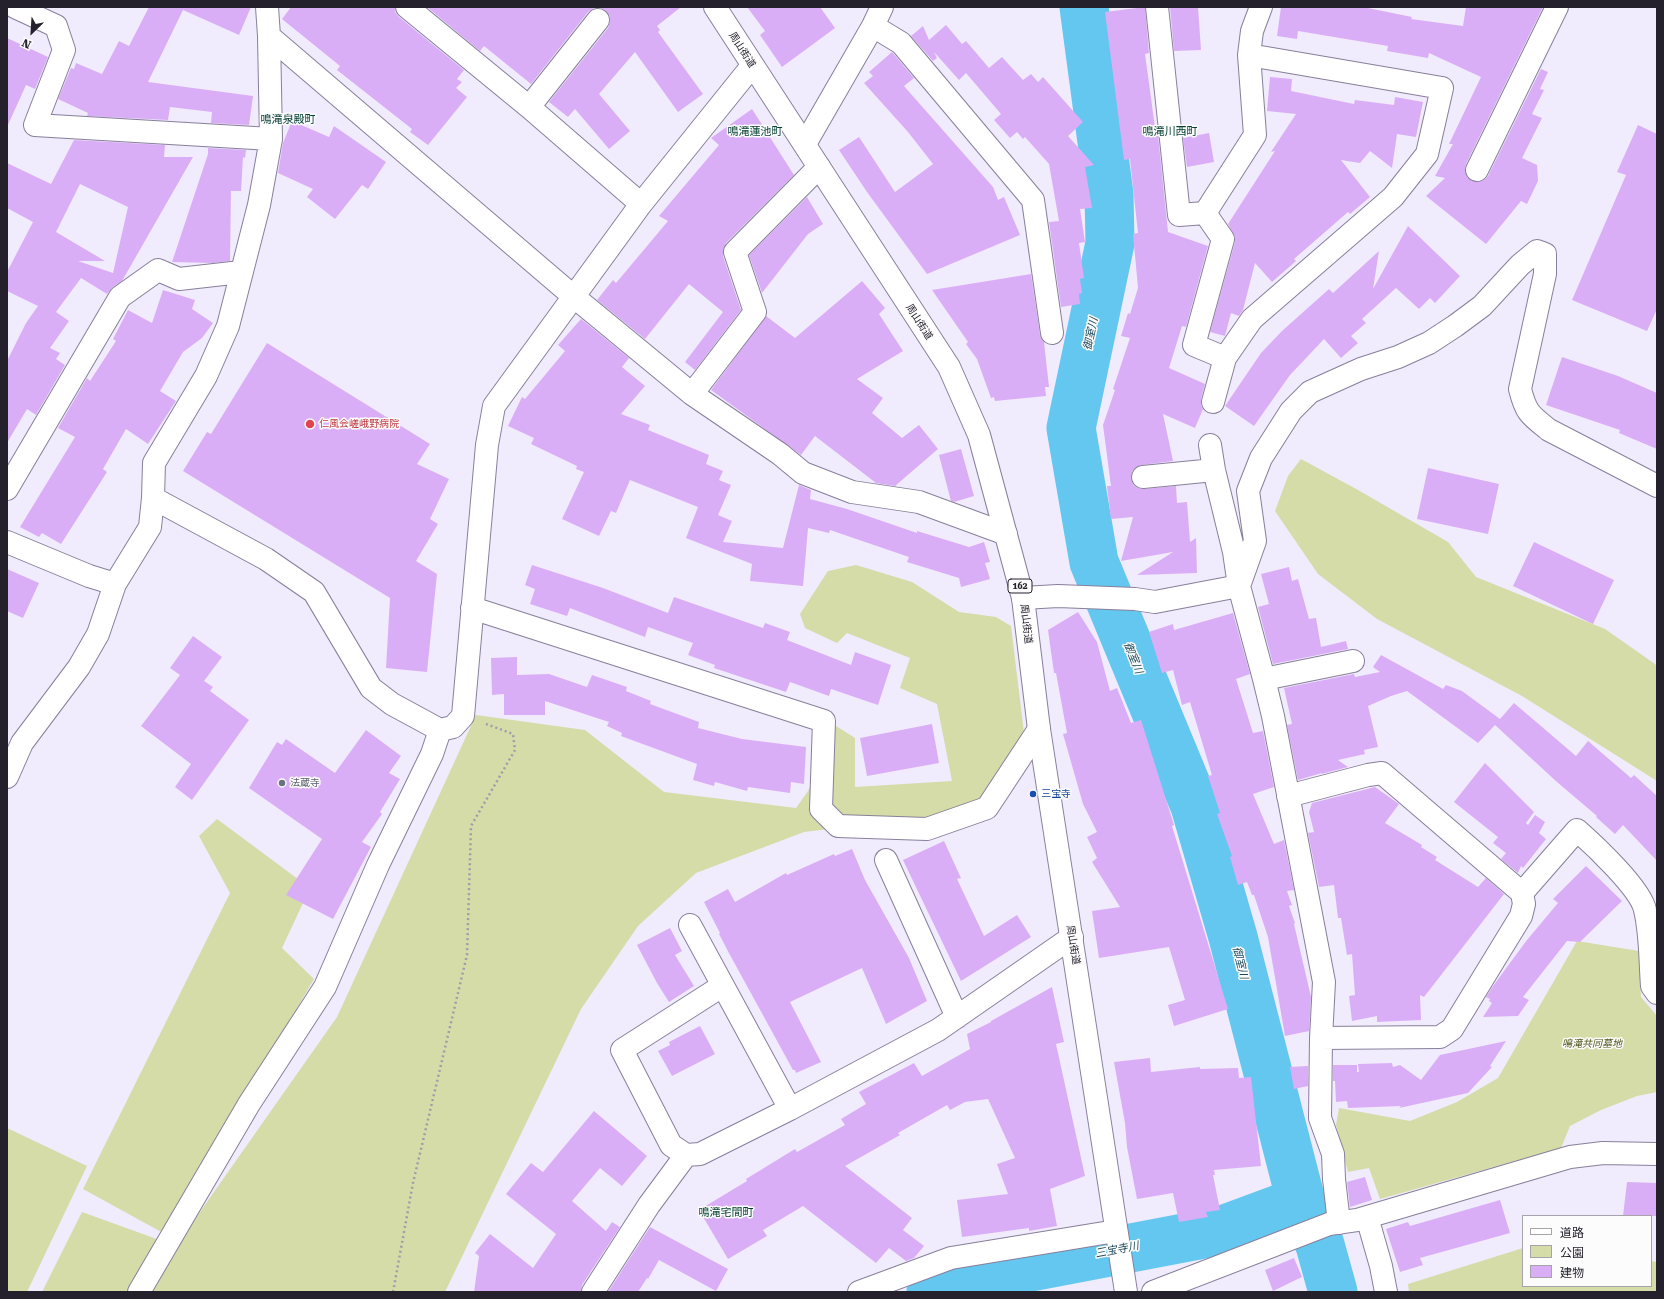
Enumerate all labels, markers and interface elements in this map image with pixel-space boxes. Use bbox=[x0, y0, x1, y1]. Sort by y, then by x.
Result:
north arrow bbox=[12, 12, 52, 52]
street label: 周山街道 bbox=[726, 30, 758, 70]
text: N bbox=[20, 36, 33, 51]
district label: 鳴滝泉殿町 bbox=[261, 113, 315, 127]
district label: 鳴滝蓮池町 bbox=[728, 125, 782, 139]
district label: 鳴滝川西町 bbox=[1143, 125, 1197, 139]
street label: 周山街道 bbox=[903, 302, 935, 342]
water label: 御室川 bbox=[1081, 316, 1101, 352]
marker: 仁風会嵯峨野病院 bbox=[304, 418, 316, 430]
place label: 仁風会嵯峨野病院 bbox=[319, 418, 399, 430]
road number: 162 bbox=[1008, 579, 1032, 593]
street label: 周山街道 bbox=[1018, 603, 1034, 645]
water label: 御室川 bbox=[1121, 640, 1145, 676]
place label: 法蔵寺 bbox=[290, 777, 320, 789]
marker: 法蔵寺 bbox=[277, 778, 287, 788]
place label: 三宝寺 bbox=[1041, 788, 1071, 800]
marker: 三宝寺 bbox=[1028, 789, 1038, 799]
street label: 周山街道 bbox=[1064, 924, 1082, 966]
water label: 御室川 bbox=[1230, 945, 1250, 981]
park label: 鳴滝共同墓地 bbox=[1562, 1038, 1622, 1050]
district label: 鳴滝宅間町 bbox=[699, 1206, 753, 1220]
legend bbox=[1522, 1215, 1652, 1287]
text: 道路 bbox=[1560, 1226, 1584, 1240]
water label: 三宝寺川 bbox=[1094, 1239, 1140, 1261]
text: 公園 bbox=[1560, 1246, 1584, 1260]
text: 建物 bbox=[1560, 1266, 1584, 1280]

